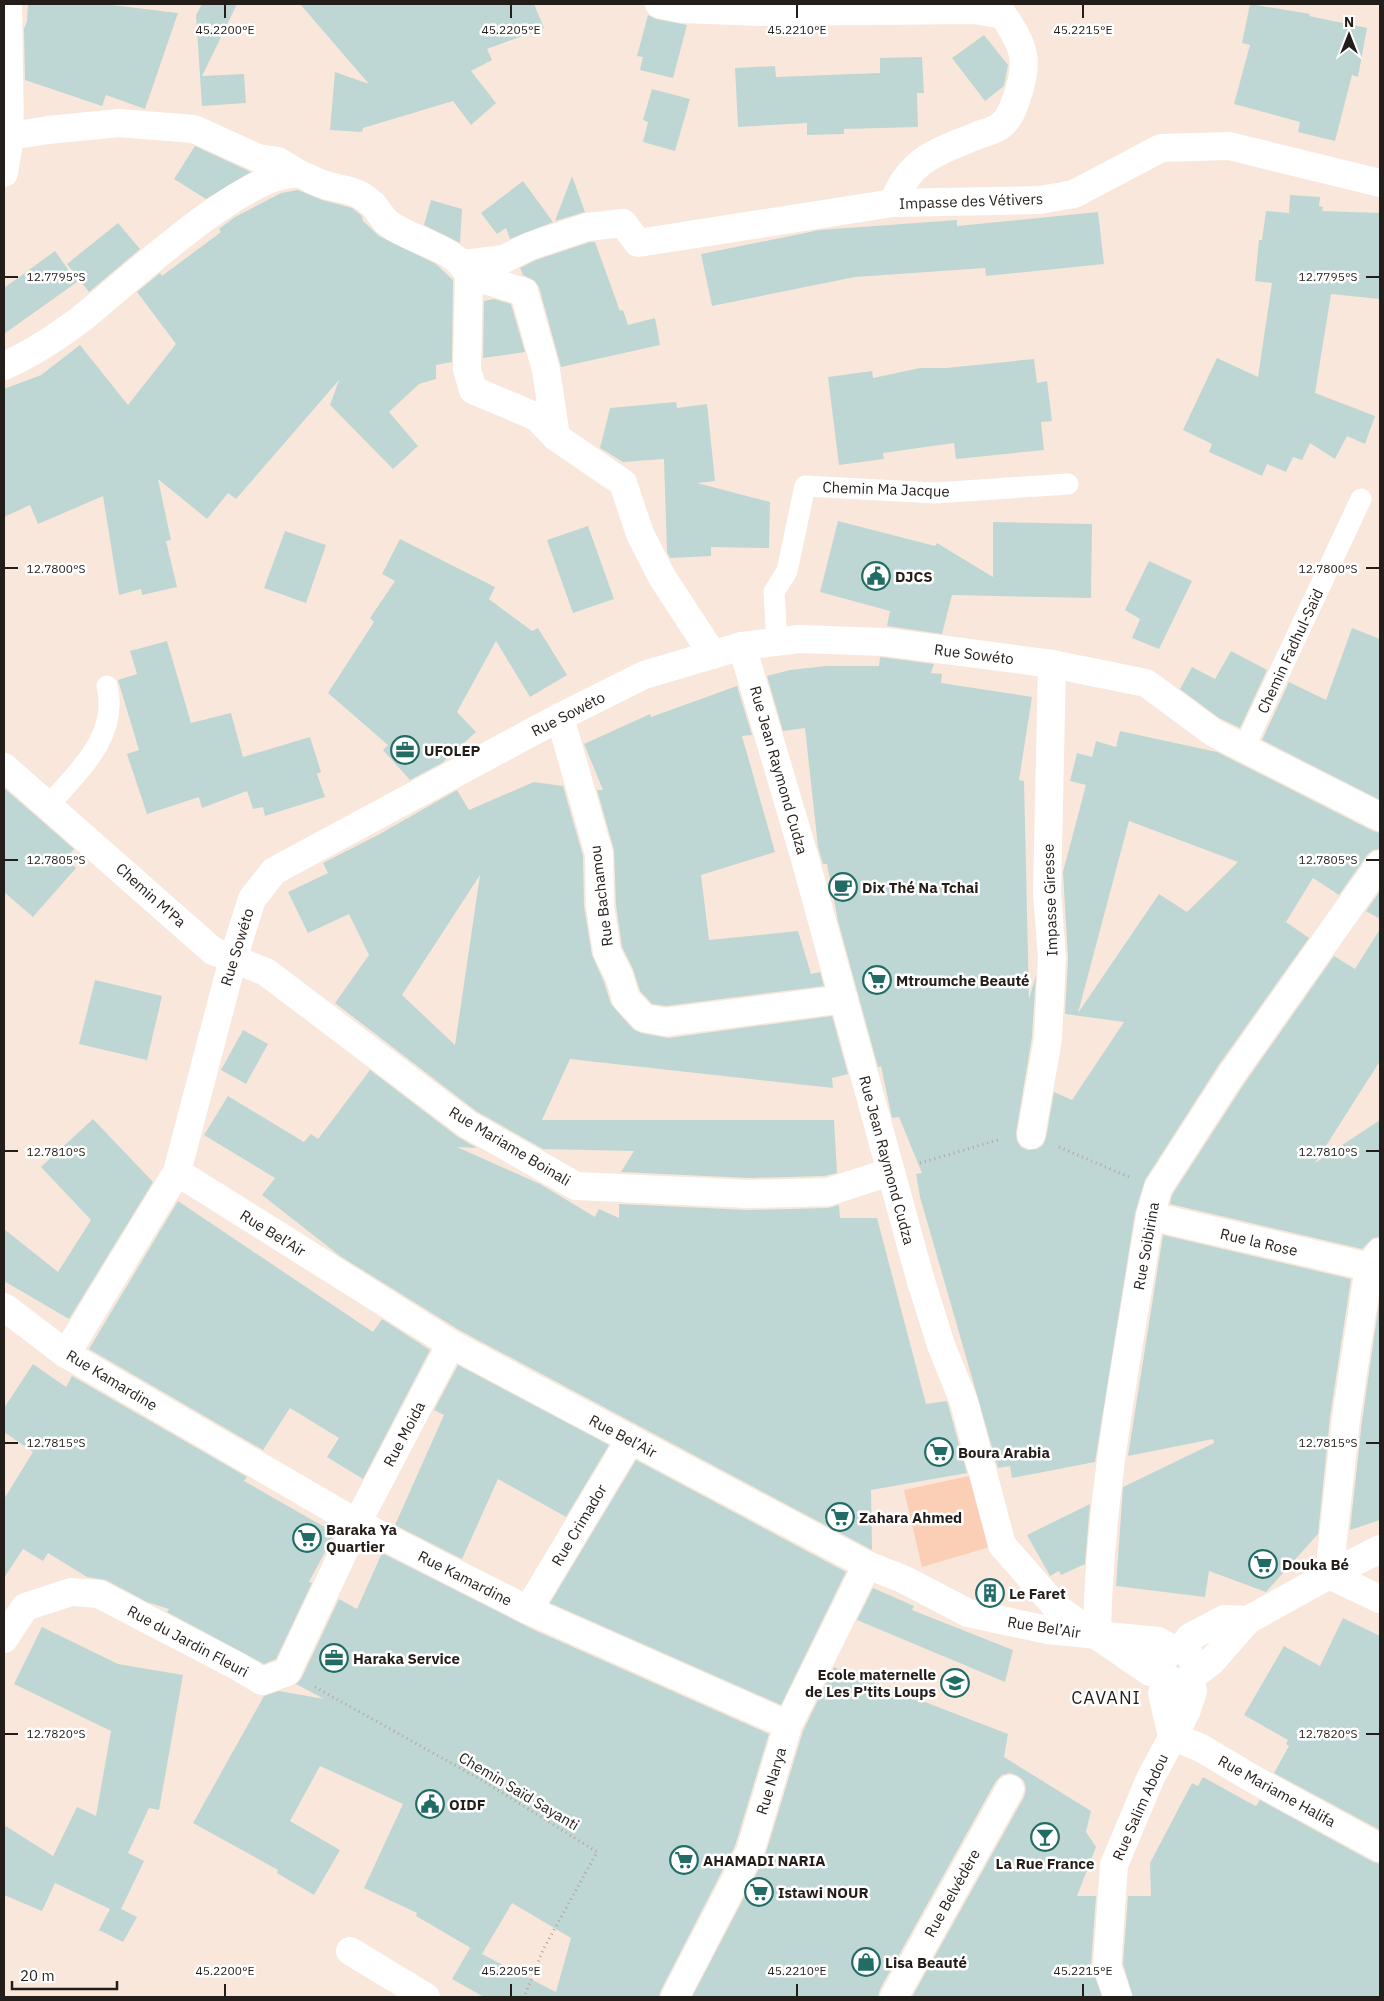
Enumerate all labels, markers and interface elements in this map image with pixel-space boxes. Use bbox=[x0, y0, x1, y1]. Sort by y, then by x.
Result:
north arrow bbox=[1324, 10, 1374, 60]
text: N bbox=[1344, 13, 1354, 31]
text: 45.2200°E bbox=[195, 22, 255, 37]
text: 45.2205°E bbox=[481, 22, 541, 37]
text: 45.2210°E bbox=[767, 22, 827, 37]
text: 45.2215°E bbox=[1053, 22, 1113, 37]
street label: Impasse des Vétivers bbox=[899, 189, 1043, 213]
text: 12.7795°S bbox=[26, 269, 86, 284]
text: 12.7795°S bbox=[1298, 269, 1358, 284]
street label: Chemin Ma Jacque bbox=[822, 477, 950, 501]
text: 12.7800°S bbox=[26, 561, 86, 576]
public building icon: DJCS bbox=[861, 561, 891, 591]
text: 12.7800°S bbox=[1298, 561, 1358, 576]
place label: DJCS bbox=[895, 567, 933, 586]
street label: Chemin Fadhul-Saïd bbox=[1253, 586, 1327, 716]
street label: Rue Sowéto bbox=[933, 640, 1015, 668]
street label: Rue Jean Raymond Cudza bbox=[746, 684, 812, 856]
street label: Rue Sowéto bbox=[528, 687, 608, 741]
office icon: UFOLEP bbox=[390, 735, 420, 765]
place label: UFOLEP bbox=[424, 741, 481, 760]
street label: Impasse Giresse bbox=[1039, 843, 1061, 957]
street label: Rue Bachamou bbox=[585, 844, 617, 948]
text: 12.7805°S bbox=[26, 852, 86, 867]
text: 12.7805°S bbox=[1298, 852, 1358, 867]
street label: Chemin M'Pa bbox=[112, 859, 190, 931]
cafe icon: Dix Thé Na Tchai bbox=[828, 872, 858, 902]
place label: Dix Thé Na Tchai bbox=[862, 878, 979, 897]
street label: Rue Sowéto bbox=[216, 906, 258, 988]
supermarket icon: Mtroumche Beauté bbox=[862, 965, 892, 995]
place label: Mtroumche Beauté bbox=[896, 971, 1030, 990]
street label: Rue Jean Raymond Cudza bbox=[855, 1073, 919, 1247]
street label: Rue Mariame Boinali bbox=[446, 1102, 574, 1190]
text: 12.7810°S bbox=[26, 1144, 86, 1159]
text: 12.7810°S bbox=[1298, 1144, 1358, 1159]
street label: Rue Soibirina bbox=[1129, 1201, 1163, 1291]
street label: Rue Bel’Air bbox=[237, 1205, 310, 1261]
street label: Rue la Rose bbox=[1218, 1224, 1300, 1260]
street label: Rue Kamardine bbox=[63, 1345, 161, 1415]
street label: Rue Moida bbox=[379, 1398, 429, 1470]
street label: Rue Bel’Air bbox=[586, 1410, 661, 1462]
text: 12.7815°S bbox=[26, 1435, 86, 1450]
text: 12.7815°S bbox=[1298, 1435, 1358, 1450]
supermarket icon: Boura Arabia bbox=[924, 1437, 954, 1467]
place label: Boura Arabia bbox=[958, 1443, 1050, 1462]
street label: Rue Crimador bbox=[547, 1480, 611, 1569]
supermarket icon: Zahara Ahmed bbox=[825, 1502, 855, 1532]
place label: Zahara Ahmed bbox=[859, 1508, 962, 1527]
place label: Baraka Ya Quartier bbox=[326, 1520, 397, 1556]
supermarket icon: Baraka Ya Quartier bbox=[292, 1523, 322, 1553]
street label: Rue Kamardine bbox=[415, 1546, 515, 1610]
supermarket icon: Douka Bé bbox=[1248, 1549, 1278, 1579]
place label: Douka Bé bbox=[1282, 1555, 1349, 1574]
building icon: Le Faret bbox=[975, 1578, 1005, 1608]
place label: Le Faret bbox=[1009, 1584, 1066, 1603]
street label: Rue du Jardin Fleuri bbox=[124, 1601, 252, 1681]
street label: Rue Bel’Air bbox=[1006, 1612, 1082, 1642]
office icon: Haraka Service bbox=[319, 1643, 349, 1673]
place label: Haraka Service bbox=[353, 1649, 460, 1668]
place label: Ecole maternelle de Les P'tits Loups bbox=[805, 1665, 936, 1701]
school or university icon: Ecole maternelle de Les P'tits Loups bbox=[940, 1668, 970, 1698]
district label: CAVANI bbox=[1071, 1686, 1141, 1709]
text: 12.7820°S bbox=[26, 1726, 86, 1741]
text: 12.7820°S bbox=[1298, 1726, 1358, 1741]
street label: Rue Narya bbox=[752, 1745, 790, 1817]
street label: Chemin Saïd Sayanti bbox=[455, 1748, 583, 1834]
street label: Rue Salim Abdou bbox=[1108, 1751, 1172, 1863]
street label: Rue Mariame Halifa bbox=[1215, 1751, 1339, 1831]
public building icon: OIDF bbox=[415, 1789, 445, 1819]
place label: OIDF bbox=[449, 1795, 486, 1814]
bar icon: La Rue France bbox=[1030, 1822, 1060, 1852]
supermarket icon: AHAMADI NARIA bbox=[669, 1845, 699, 1875]
street label: Rue Belvédère bbox=[920, 1846, 984, 1940]
place label: AHAMADI NARIA bbox=[703, 1851, 825, 1870]
place label: La Rue France bbox=[996, 1854, 1094, 1873]
supermarket icon: Istawi NOUR bbox=[744, 1877, 774, 1907]
place label: Istawi NOUR bbox=[778, 1883, 869, 1902]
shop icon: Lisa Beauté bbox=[851, 1947, 881, 1977]
place label: Lisa Beauté bbox=[885, 1953, 967, 1972]
scale bar bbox=[12, 1958, 118, 1990]
text: 45.2200°E bbox=[195, 1963, 255, 1978]
text: 45.2205°E bbox=[481, 1963, 541, 1978]
text: 45.2210°E bbox=[767, 1963, 827, 1978]
text: 45.2215°E bbox=[1053, 1963, 1113, 1978]
text: 20 m bbox=[20, 1966, 55, 1985]

